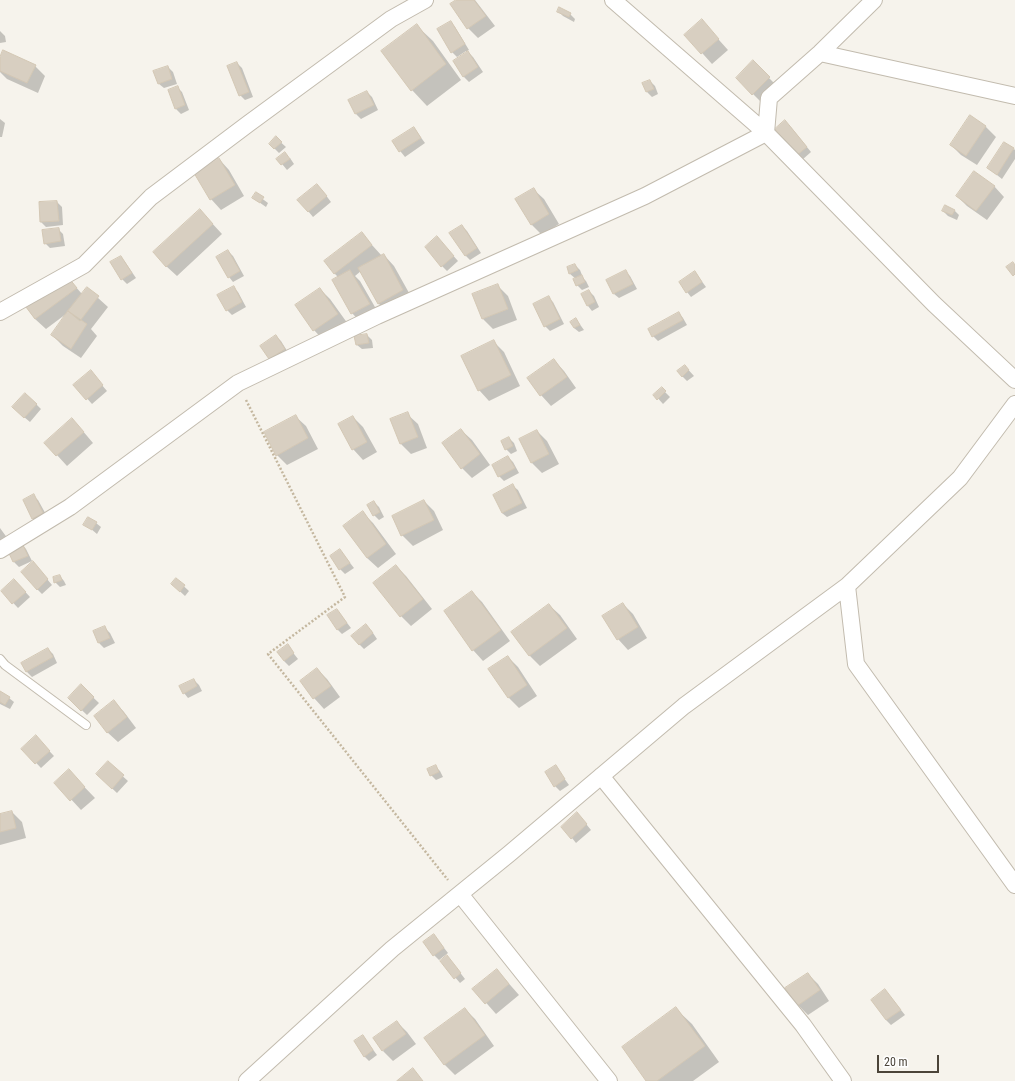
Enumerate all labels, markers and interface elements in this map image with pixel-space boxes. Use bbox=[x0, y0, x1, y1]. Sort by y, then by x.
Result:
scale bar bbox=[879, 1047, 941, 1073]
text: 20 m bbox=[884, 1055, 908, 1069]

